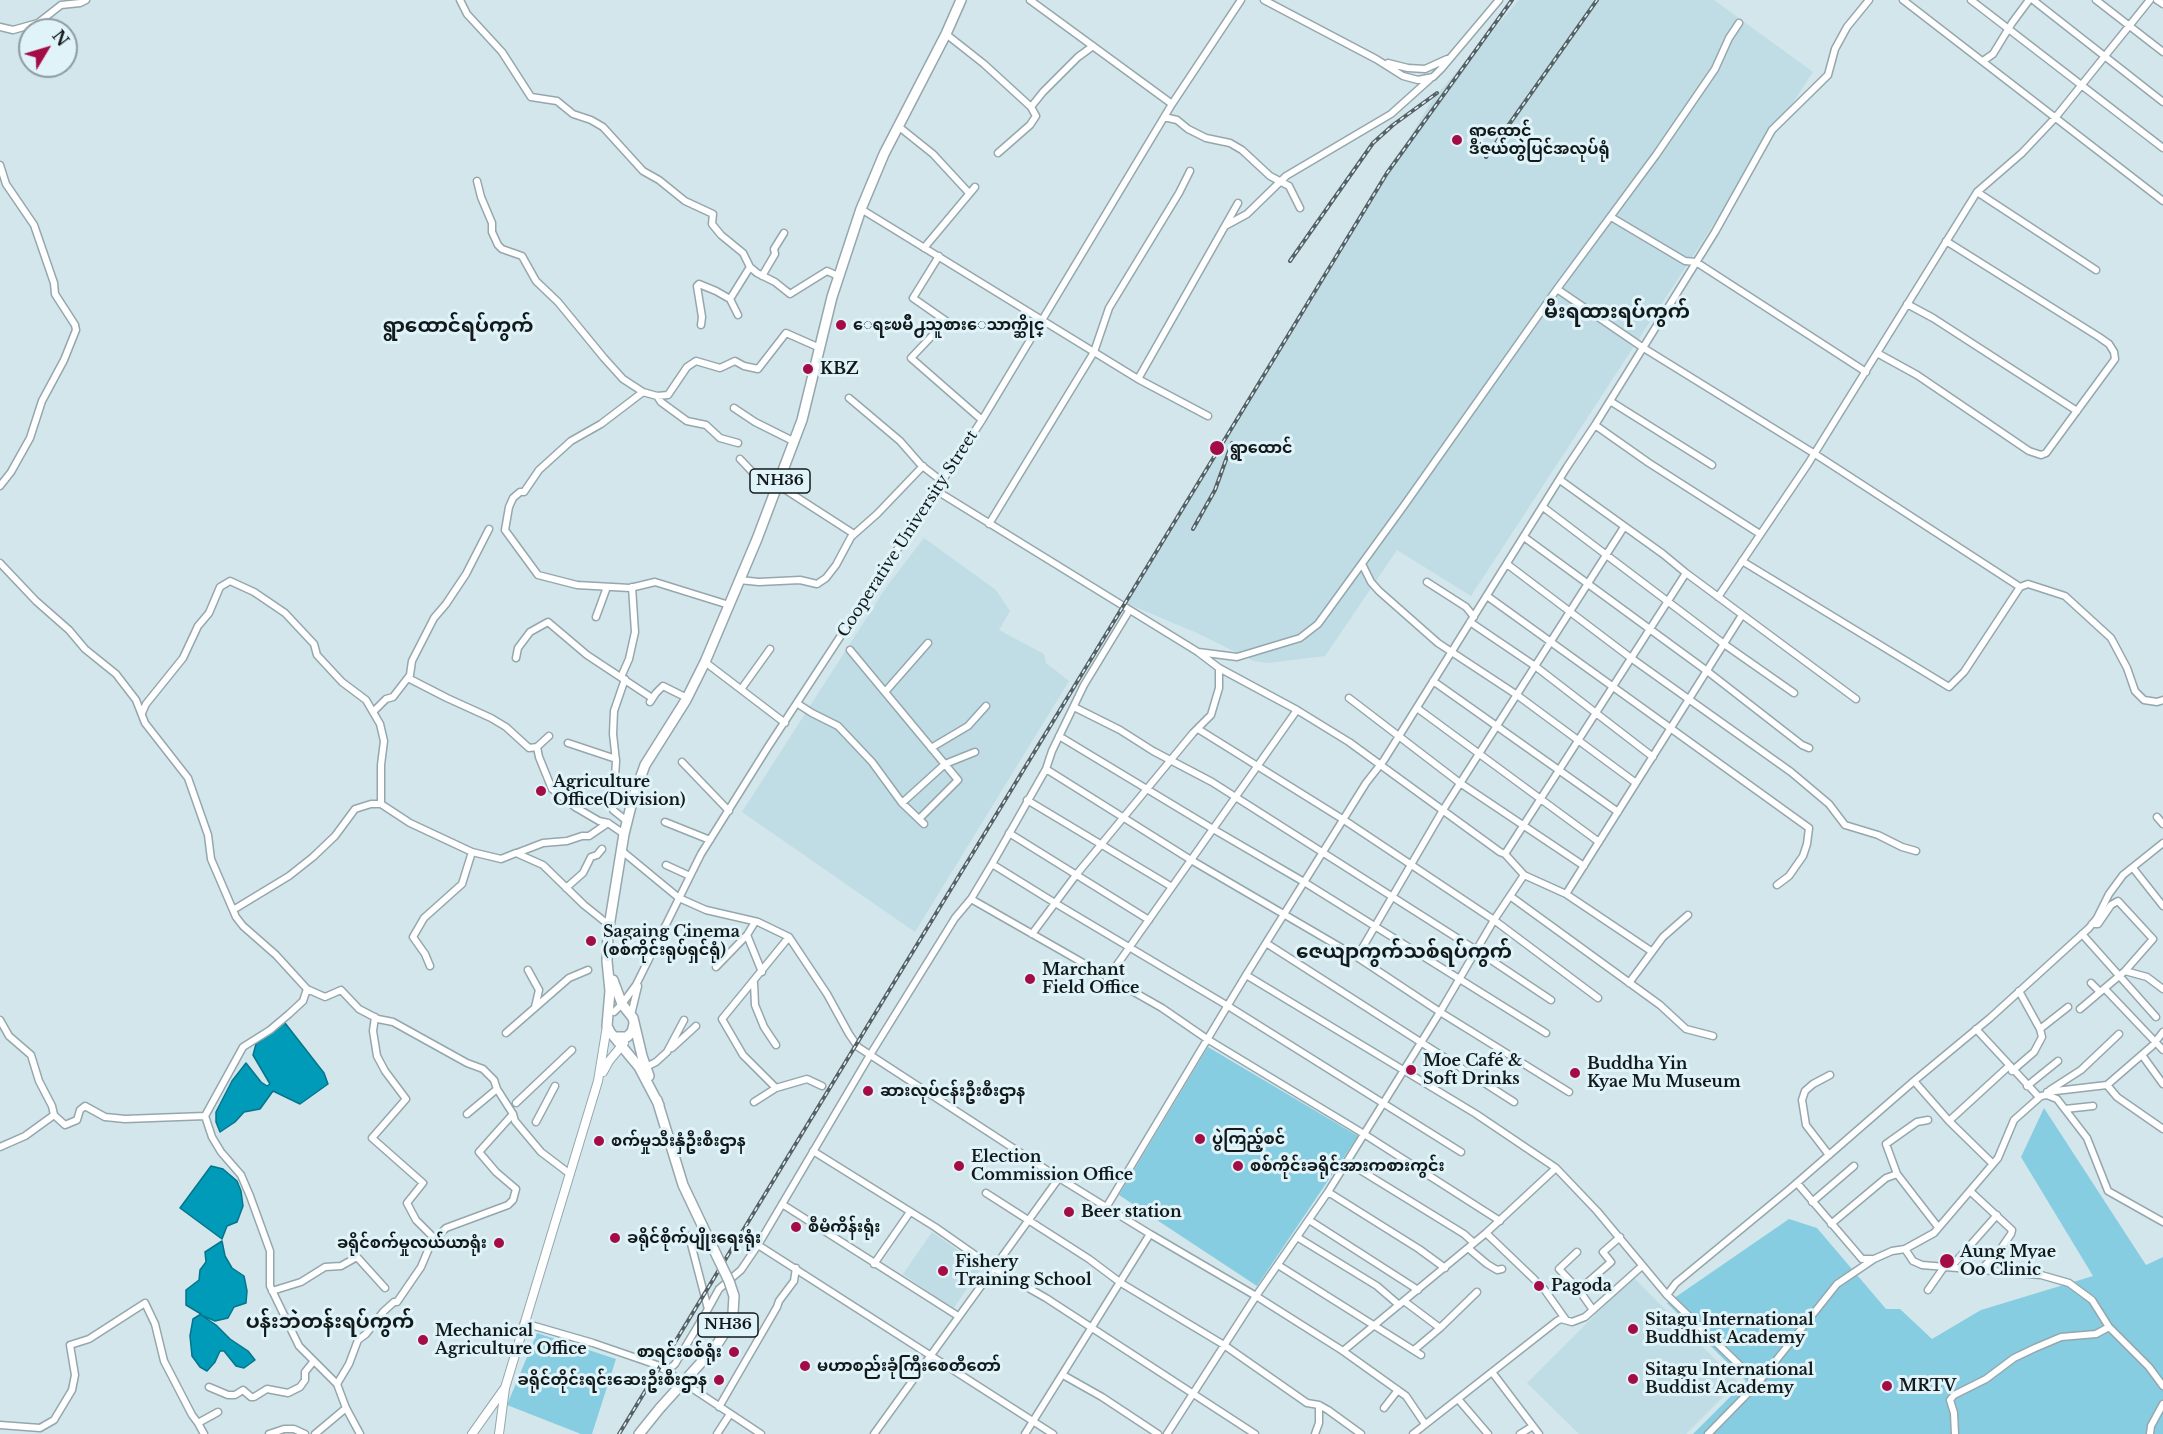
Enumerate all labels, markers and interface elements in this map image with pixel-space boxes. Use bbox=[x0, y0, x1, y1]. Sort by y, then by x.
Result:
north arrow bbox=[18, 18, 78, 78]
text: N bbox=[48, 26, 73, 50]
place label: ရွာထောင် ဒီဇယ်တွဲပြင်အလုပ်ရုံ bbox=[1469, 121, 1610, 159]
marker: ရွာထောင် ဒီဇယ်တွဲပြင်အလုပ်ရုံ bbox=[1450, 133, 1464, 147]
district label: မီးရထားရပ်ကွက် bbox=[1544, 300, 1690, 324]
district label: ရွာထောင်ရပ်ကွက် bbox=[383, 314, 533, 338]
place label: ေရႊၿမိဳ႕သူစားေသာက္ဆိုင္ bbox=[853, 315, 1045, 335]
marker: ေရႊၿမိဳ႕သူစားေသာက္ဆိုင္ bbox=[834, 318, 848, 332]
place label: KBZ bbox=[820, 359, 859, 379]
marker: KBZ bbox=[801, 362, 815, 376]
street label: Cooperative University Street bbox=[834, 427, 982, 641]
place label: ရွာထောင် bbox=[1230, 438, 1293, 458]
marker: ရွာထောင် bbox=[1208, 439, 1226, 457]
road number: NH36 bbox=[750, 469, 810, 493]
place label: Agriculture Office(Division) bbox=[553, 772, 685, 810]
marker: Agriculture Office(Division) bbox=[534, 784, 548, 798]
place label: Sagaing Cinema (စစ်ကိုင်းရုပ်ရှင်ရုံ) bbox=[603, 922, 740, 960]
marker: Sagaing Cinema (စစ်ကိုင်းရုပ်ရှင်ရုံ) bbox=[584, 934, 598, 948]
district label: ဇေယျာကွက်သစ်ရပ်ကွက် bbox=[1296, 940, 1512, 964]
place label: Marchant Field Office bbox=[1042, 960, 1139, 998]
marker: Marchant Field Office bbox=[1023, 972, 1037, 986]
place label: Moe Café & Soft Drinks bbox=[1423, 1051, 1522, 1089]
place label: Buddha Yin Kyae Mu Museum bbox=[1587, 1054, 1741, 1092]
marker: Moe Café & Soft Drinks bbox=[1404, 1063, 1418, 1077]
marker: Buddha Yin Kyae Mu Museum bbox=[1568, 1066, 1582, 1080]
place label: ဆားလုပ်ငန်းဦးစီးဌာန bbox=[880, 1081, 1025, 1101]
marker: ဆားလုပ်ငန်းဦးစီးဌာန bbox=[861, 1084, 875, 1098]
place label: ပွဲကြည့်စင် bbox=[1212, 1129, 1285, 1149]
place label: စက်မှုသီးနှံဦးစီးဌာန bbox=[611, 1131, 746, 1151]
marker: ပွဲကြည့်စင် bbox=[1193, 1132, 1207, 1146]
marker: စက်မှုသီးနှံဦးစီးဌာန bbox=[592, 1134, 606, 1148]
place label: Election Commission Office bbox=[971, 1147, 1133, 1185]
place label: စစ်ကိုင်းခရိုင်အားကစားကွင်း bbox=[1250, 1156, 1445, 1176]
marker: Election Commission Office bbox=[952, 1159, 966, 1173]
marker: စစ်ကိုင်းခရိုင်အားကစားကွင်း bbox=[1231, 1159, 1245, 1173]
place label: Beer station bbox=[1081, 1202, 1182, 1222]
marker: Beer station bbox=[1062, 1205, 1076, 1219]
place label: စီမံကိန်းရုံး‌ bbox=[808, 1217, 880, 1237]
marker: စီမံကိန်းရုံး‌ bbox=[789, 1220, 803, 1234]
place label: ခရိုင်စိုက်ပျိုးရေးရုံး bbox=[627, 1228, 761, 1248]
marker: ခရိုင်စိုက်ပျိုးရေးရုံး bbox=[608, 1231, 622, 1245]
place label: ခရိုင်စက်မှုလယ်ယာရုံး bbox=[337, 1233, 487, 1253]
marker: ခရိုင်စက်မှုလယ်ယာရုံး bbox=[492, 1236, 506, 1250]
place label: Aung Myae Oo Clinic bbox=[1960, 1242, 2056, 1280]
place label: Fishery Training School bbox=[955, 1252, 1092, 1290]
marker: Aung Myae Oo Clinic bbox=[1938, 1252, 1956, 1270]
marker: Fishery Training School bbox=[936, 1264, 950, 1278]
place label: Pagoda bbox=[1551, 1276, 1612, 1296]
marker: Pagoda bbox=[1532, 1279, 1546, 1293]
district label: ပန်းဘဲတန်းရပ်ကွက် bbox=[246, 1310, 414, 1334]
place label: Sitagu International Buddhist Academy bbox=[1645, 1310, 1814, 1348]
road number: NH36 bbox=[698, 1313, 758, 1337]
place label: Mechanical Agriculture Office bbox=[435, 1321, 587, 1359]
marker: Sitagu International Buddhist Academy bbox=[1626, 1322, 1640, 1336]
marker: Mechanical Agriculture Office bbox=[416, 1333, 430, 1347]
place label: စာရင်းစစ်ရုံး bbox=[637, 1342, 722, 1362]
marker: စာရင်းစစ်ရုံး bbox=[727, 1345, 741, 1359]
place label: မဟာစည်းခုံကြီးစေတီတော် bbox=[817, 1356, 1001, 1376]
marker: မဟာစည်းခုံကြီးစေတီတော် bbox=[798, 1359, 812, 1373]
place label: Sitagu International Buddist Academy bbox=[1645, 1360, 1814, 1398]
place label: ခရိုင်တိုင်းရင်းဆေးဦးစီးဌာန bbox=[518, 1370, 707, 1390]
marker: Sitagu International Buddist Academy bbox=[1626, 1372, 1640, 1386]
marker: ခရိုင်တိုင်းရင်းဆေးဦးစီးဌာန bbox=[712, 1373, 726, 1387]
place label: MRTV bbox=[1899, 1376, 1956, 1396]
marker: MRTV bbox=[1880, 1379, 1894, 1393]

